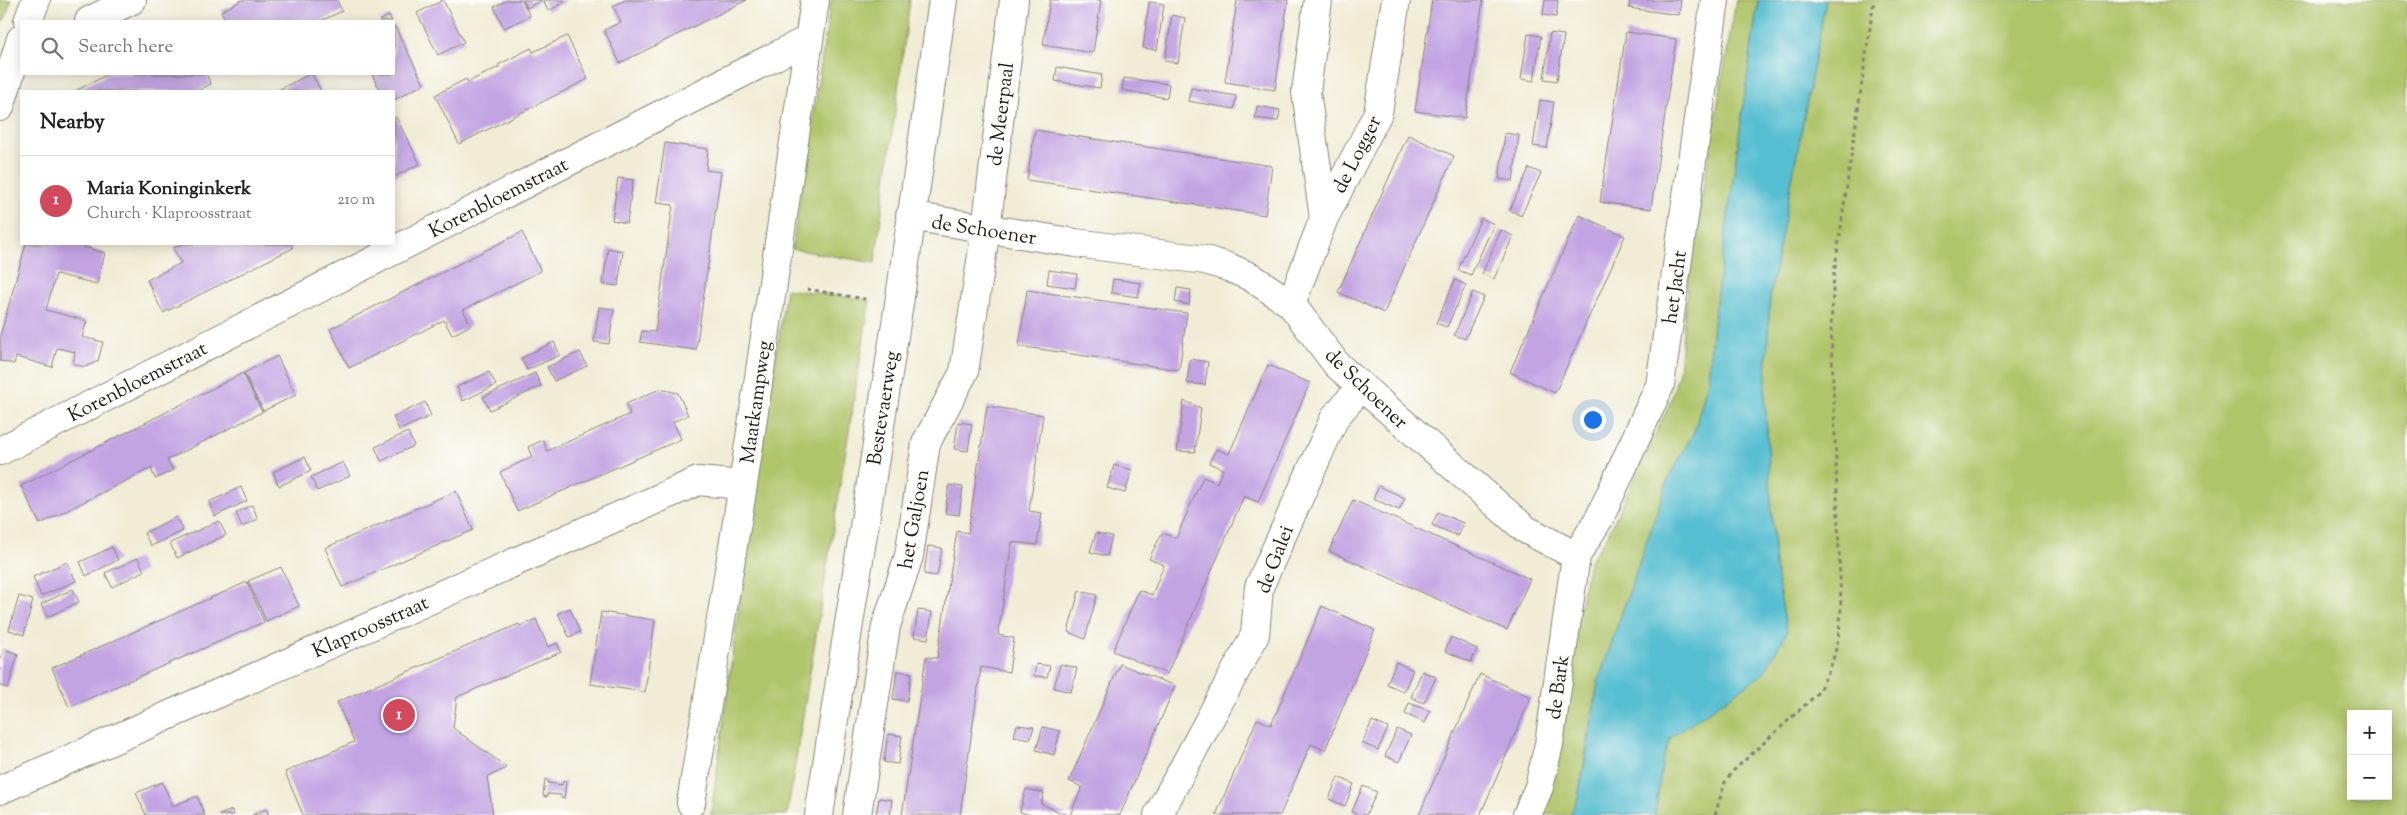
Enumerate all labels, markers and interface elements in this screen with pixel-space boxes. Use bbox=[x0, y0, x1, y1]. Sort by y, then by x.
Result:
search box bbox=[20, 20, 395, 75]
icon: search bbox=[38, 34, 66, 62]
text: Search here bbox=[78, 34, 173, 61]
street label: de Meerpaal bbox=[982, 61, 1023, 168]
text: Nearby bbox=[40, 108, 105, 138]
street label: de Logger bbox=[1326, 111, 1390, 199]
street label: Korenbloemstraat bbox=[424, 151, 574, 247]
text: Maria Koninginkerk bbox=[87, 176, 251, 203]
text: 1 bbox=[53, 189, 59, 212]
text: 210 m bbox=[337, 189, 375, 212]
text: Church · Klaproosstraat bbox=[87, 203, 252, 226]
street label: de Schoener bbox=[929, 209, 1039, 254]
street label: het Jacht bbox=[1657, 249, 1696, 326]
street label: Korenbloemstraat bbox=[63, 335, 213, 431]
street label: Maatkampweg bbox=[734, 339, 780, 466]
street label: de Schoener bbox=[1317, 343, 1414, 437]
street label: Bestevaerweg bbox=[861, 349, 908, 468]
your location bbox=[1580, 407, 1606, 433]
street label: het Galjoen bbox=[892, 467, 938, 571]
street label: de Galei bbox=[1250, 521, 1303, 598]
street label: Klaproosstraat bbox=[308, 590, 434, 667]
street label: de Bark bbox=[1541, 653, 1578, 721]
pin: 1 bbox=[383, 696, 415, 734]
map controls bbox=[2347, 710, 2392, 800]
button: + bbox=[2347, 710, 2392, 755]
button: − bbox=[2347, 755, 2392, 800]

